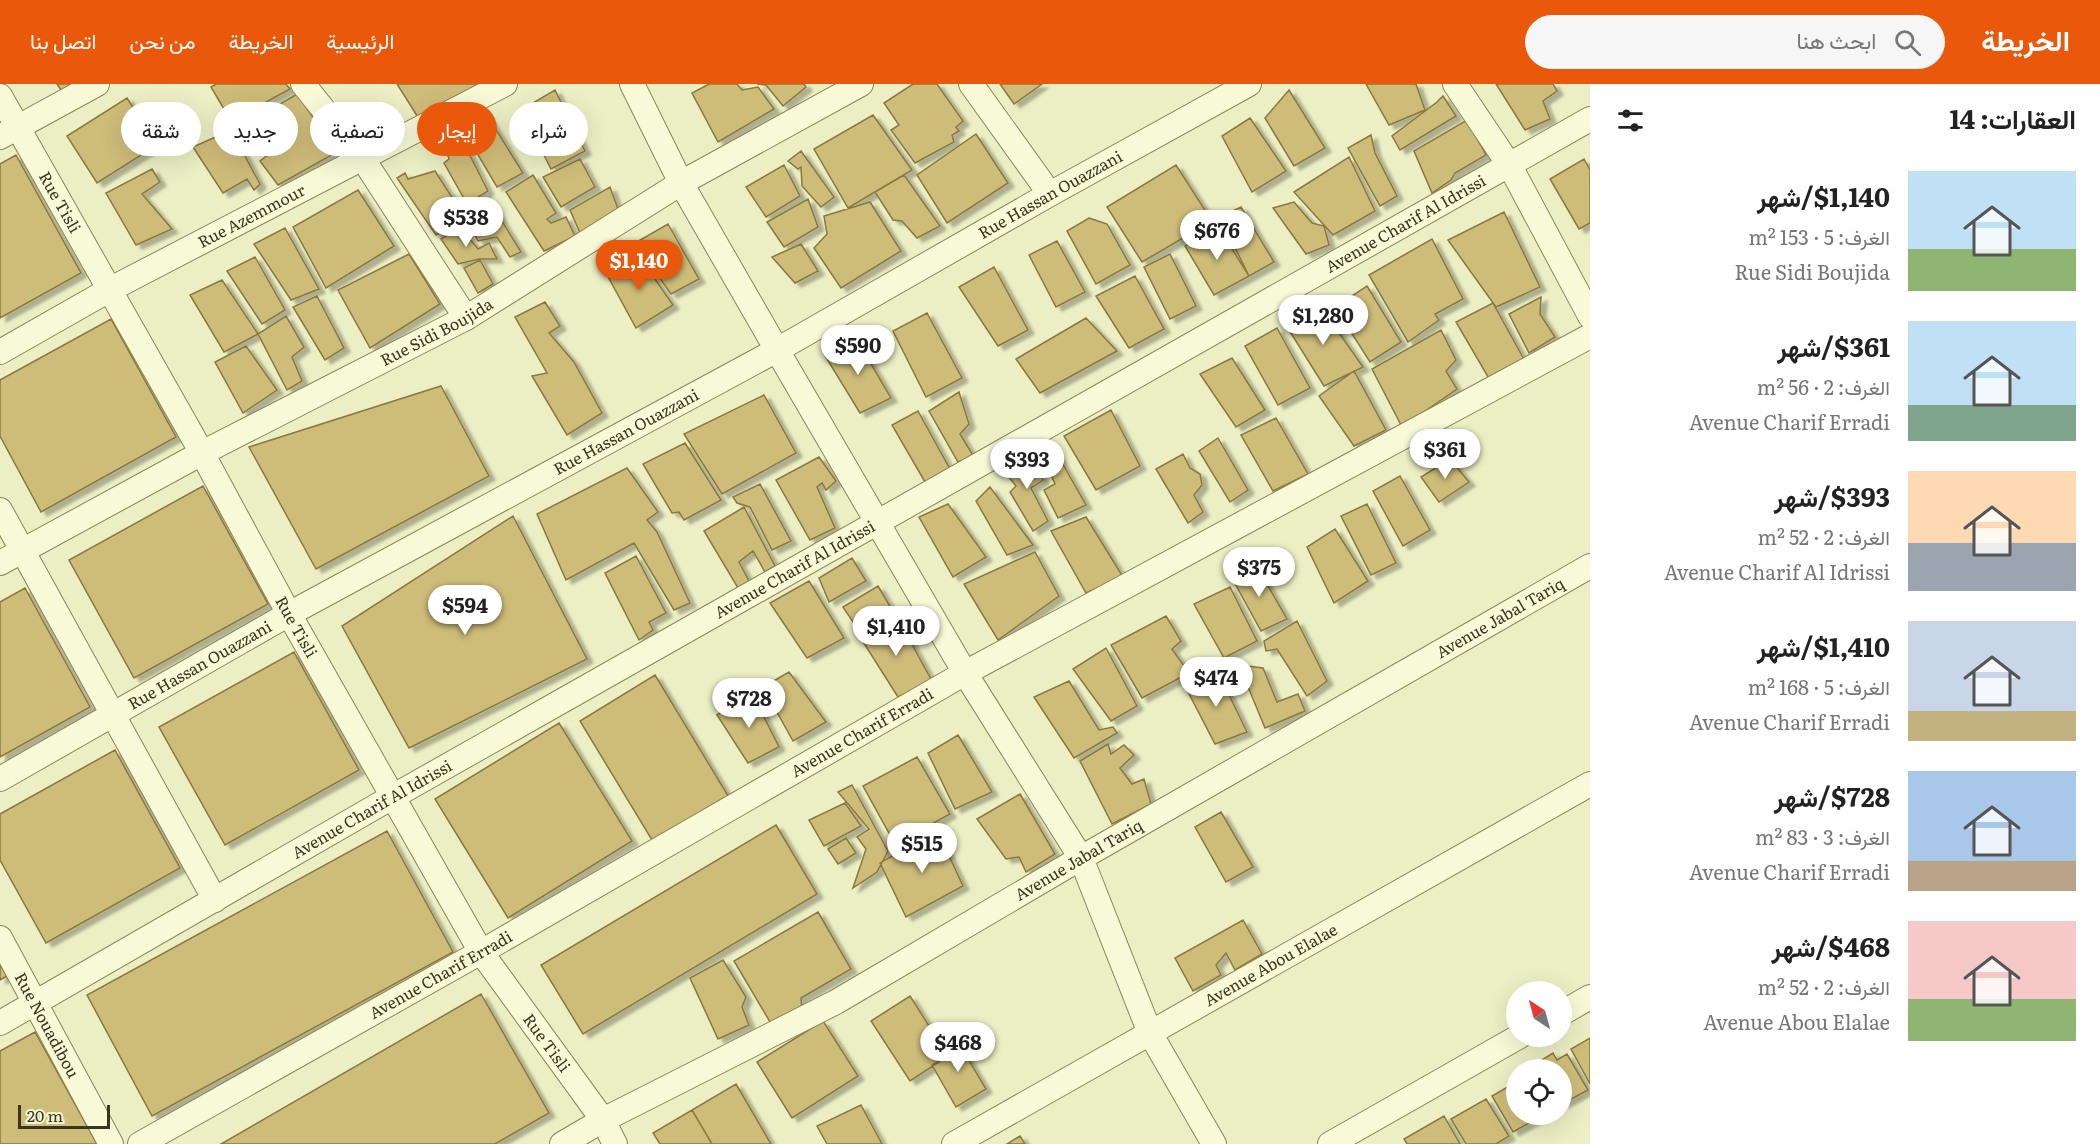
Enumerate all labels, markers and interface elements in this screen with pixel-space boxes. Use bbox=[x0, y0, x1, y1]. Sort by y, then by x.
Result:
search box bbox=[1525, 15, 1945, 69]
text: الخريطة bbox=[1981, 18, 2070, 60]
text: ابحث هنا bbox=[1796, 23, 1876, 56]
text: اتصل بنا bbox=[30, 24, 96, 55]
text: من نحن bbox=[129, 24, 195, 55]
text: الخريطة bbox=[228, 24, 293, 55]
text: الرئيسية bbox=[326, 24, 394, 55]
icon: search bbox=[1891, 26, 1924, 59]
text: العقارات: 14 bbox=[1950, 98, 2076, 137]
chip: شقة bbox=[121, 102, 201, 156]
chip: جديد bbox=[213, 102, 298, 156]
chip: تصفية bbox=[310, 102, 405, 156]
chip: إيجار bbox=[417, 102, 497, 156]
chip: شراء bbox=[509, 102, 588, 156]
icon: filters bbox=[1614, 104, 1647, 137]
street label: Rue Hassan Ouazzani bbox=[973, 143, 1126, 244]
street label: Rue Tisli bbox=[34, 166, 88, 237]
street label: Avenue Charif Al Idrissi bbox=[1320, 168, 1490, 278]
text: $1,140/شهر bbox=[1757, 176, 1890, 215]
street label: Rue Azemmour bbox=[193, 177, 309, 253]
icon: home bbox=[1956, 195, 2028, 267]
pin: $538 bbox=[430, 197, 502, 248]
text: $538 bbox=[443, 201, 489, 231]
pin: $676 bbox=[1181, 210, 1253, 261]
text: $676 bbox=[1194, 214, 1240, 244]
text: الغرف: 5 · 153 m² bbox=[1748, 221, 1890, 251]
pin: $1,140 bbox=[590, 240, 688, 291]
text: $1,140 bbox=[610, 244, 668, 274]
text: Rue Sidi Boujida bbox=[1734, 256, 1890, 286]
street label: Rue Sidi Boujida bbox=[376, 291, 497, 371]
pin: $1,280 bbox=[1274, 295, 1372, 346]
text: $1,280 bbox=[1292, 299, 1354, 329]
pin: $590 bbox=[822, 325, 894, 376]
text: $361/شهر bbox=[1777, 326, 1890, 365]
text: $590 bbox=[835, 329, 881, 359]
icon: home bbox=[1956, 345, 2028, 417]
text: الغرف: 2 · 56 m² bbox=[1757, 371, 1890, 401]
street label: Rue Hassan Ouazzani bbox=[549, 382, 703, 480]
text: Avenue Charif Erradi bbox=[1689, 406, 1890, 436]
pin: $361 bbox=[1409, 429, 1481, 480]
text: $361 bbox=[1423, 433, 1467, 463]
pin: $393 bbox=[991, 439, 1063, 490]
text: $393 bbox=[1004, 443, 1050, 473]
text: $393/شهر bbox=[1774, 476, 1890, 515]
icon: home bbox=[1956, 495, 2028, 567]
street label: Avenue Charif Al Idrissi bbox=[709, 513, 879, 623]
text: الغرف: 2 · 52 m² bbox=[1758, 521, 1890, 551]
pin: $375 bbox=[1223, 547, 1295, 598]
text: $375 bbox=[1237, 551, 1281, 581]
text: Avenue Charif Al Idrissi bbox=[1664, 556, 1890, 586]
street label: Avenue Jabal Tariq bbox=[1431, 570, 1569, 663]
pin: $594 bbox=[429, 585, 501, 636]
text: $594 bbox=[442, 589, 488, 619]
street label: Rue Tisli bbox=[270, 591, 324, 662]
pin: $1,410 bbox=[847, 606, 945, 657]
text: $1,410 bbox=[867, 610, 925, 640]
street label: Rue Hassan Ouazzani bbox=[123, 613, 276, 715]
text: $1,410/شهر bbox=[1757, 626, 1890, 665]
icon: home bbox=[1956, 645, 2028, 717]
pin: $474 bbox=[1180, 657, 1252, 708]
text: $474 bbox=[1194, 661, 1238, 691]
text: الغرف: 5 · 168 m² bbox=[1748, 671, 1890, 701]
pin: $728 bbox=[713, 678, 785, 729]
street label: Avenue Charif Erradi bbox=[786, 681, 937, 782]
text: $728 bbox=[726, 682, 772, 712]
text: Avenue Charif Erradi bbox=[1689, 706, 1890, 736]
street label: Avenue Charif Al Idrissi bbox=[287, 753, 456, 864]
text: $728/شهر bbox=[1774, 776, 1890, 815]
icon: home bbox=[1956, 795, 2028, 867]
street label: Avenue Jabal Tariq bbox=[1010, 812, 1147, 906]
text: الغرف: 3 · 83 m² bbox=[1755, 821, 1890, 851]
pin: $515 bbox=[886, 823, 958, 874]
text: $515 bbox=[901, 827, 943, 857]
text: Avenue Charif Erradi bbox=[1689, 856, 1890, 886]
street label: Avenue Abou Elalae bbox=[1199, 917, 1341, 1011]
street label: Avenue Charif Erradi bbox=[364, 924, 516, 1024]
text: $468/شهر bbox=[1772, 926, 1890, 965]
icon: home bbox=[1956, 945, 2028, 1017]
street label: Rue Nouadibou bbox=[10, 967, 86, 1082]
text: الغرف: 2 · 52 m² bbox=[1758, 971, 1890, 1001]
north arrow bbox=[1506, 981, 1572, 1047]
map controls bbox=[1506, 981, 1572, 1125]
text: Avenue Abou Elalae bbox=[1703, 1006, 1890, 1036]
street label: Rue Tisli bbox=[518, 1008, 577, 1076]
pin: $468 bbox=[922, 1022, 994, 1073]
text: $468 bbox=[934, 1026, 982, 1056]
button: locate bbox=[1506, 1059, 1572, 1125]
scale bar bbox=[18, 1102, 110, 1130]
text: 20 m bbox=[27, 1103, 63, 1127]

